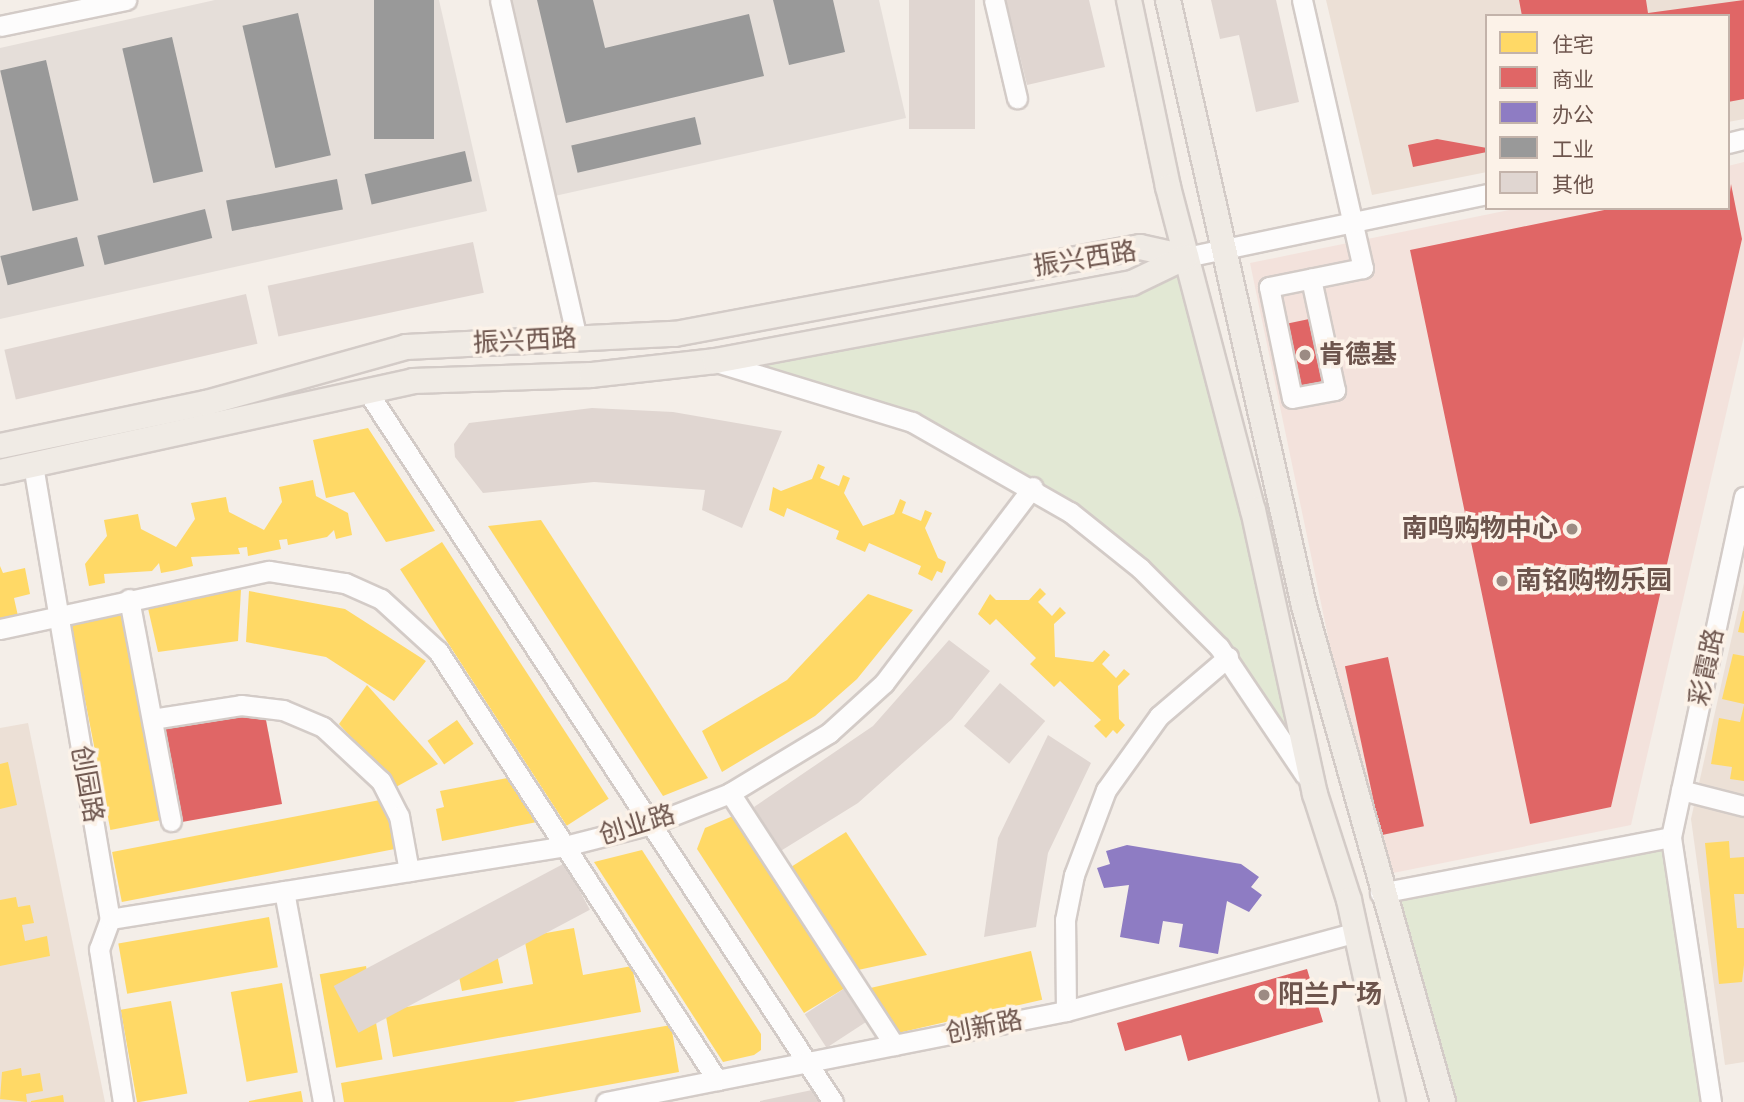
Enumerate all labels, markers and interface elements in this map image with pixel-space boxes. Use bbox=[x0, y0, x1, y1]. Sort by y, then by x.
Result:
legend bbox=[1485, 14, 1730, 210]
text: 住宅 bbox=[1552, 33, 1594, 57]
text: 商业 bbox=[1552, 68, 1594, 92]
text: 办公 bbox=[1552, 103, 1594, 127]
text: 工业 bbox=[1552, 138, 1594, 162]
text: 其他 bbox=[1552, 173, 1594, 197]
street label: 振兴西路 bbox=[1031, 235, 1139, 283]
street label: 振兴西路 bbox=[472, 323, 578, 359]
place label: 肯德基 bbox=[1319, 339, 1397, 371]
marker: 肯德基 bbox=[1297, 347, 1313, 363]
place label: 南鸣购物中心 bbox=[1402, 513, 1558, 545]
marker: 南鸣购物中心 bbox=[1564, 521, 1580, 537]
place label: 南铭购物乐园 bbox=[1516, 565, 1672, 597]
marker: 南铭购物乐园 bbox=[1494, 573, 1510, 589]
street label: 彩霞路 bbox=[1684, 626, 1730, 708]
street label: 创园路 bbox=[65, 743, 109, 825]
street label: 创业路 bbox=[595, 799, 679, 851]
place label: 阳兰广场 bbox=[1278, 979, 1382, 1011]
marker: 阳兰广场 bbox=[1256, 987, 1272, 1003]
street label: 创新路 bbox=[943, 1004, 1025, 1050]

